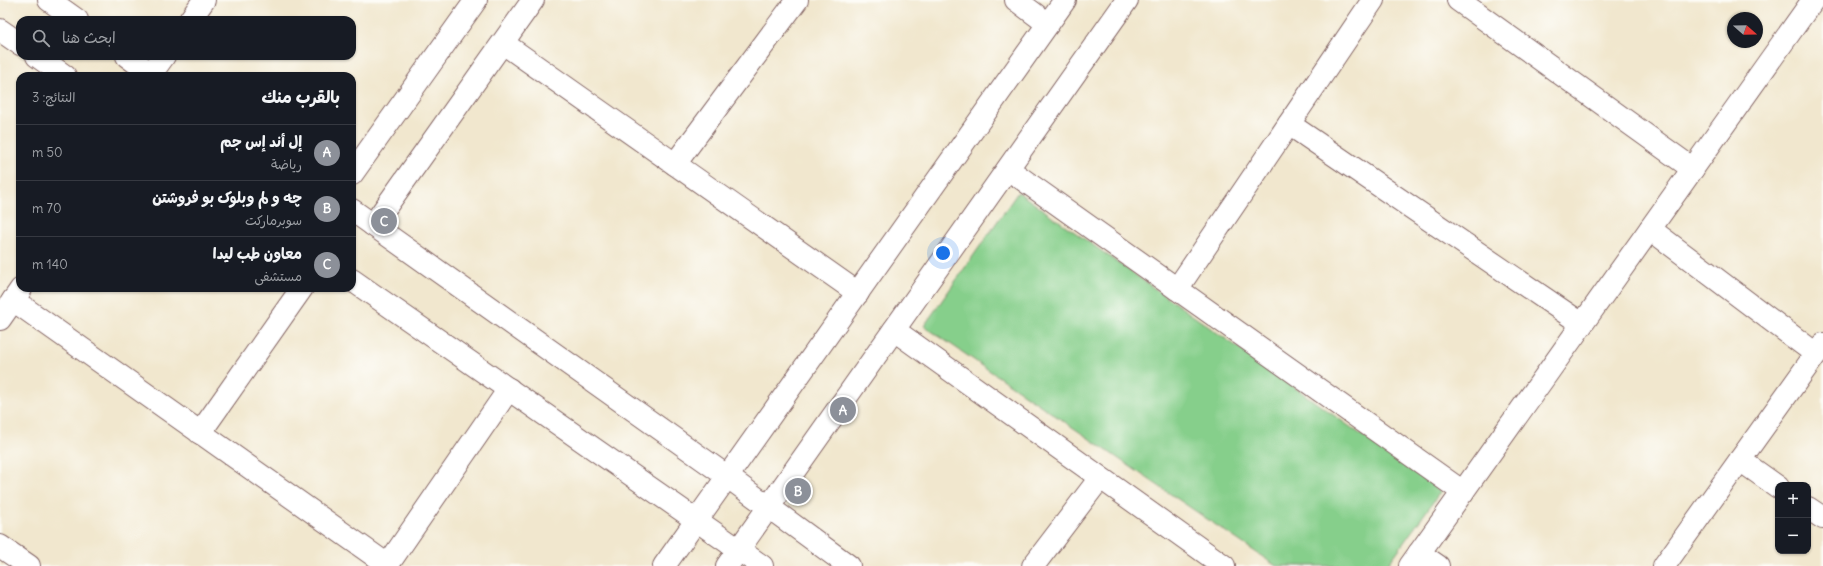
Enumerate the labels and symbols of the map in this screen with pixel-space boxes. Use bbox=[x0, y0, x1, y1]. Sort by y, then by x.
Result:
north arrow bbox=[1727, 12, 1763, 48]
pin: C bbox=[371, 206, 397, 236]
your location bbox=[933, 243, 953, 263]
pin: A bbox=[830, 395, 856, 425]
pin: B bbox=[785, 476, 811, 506]

